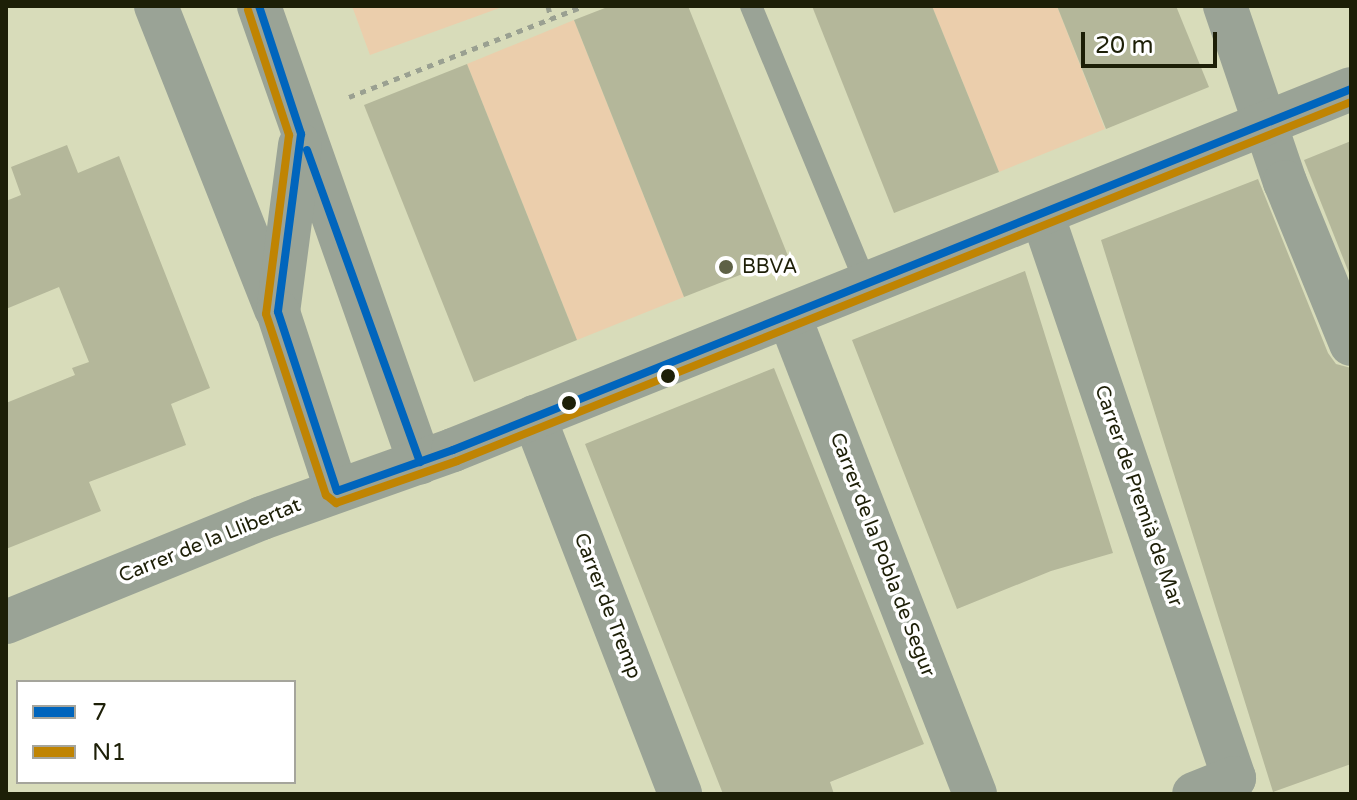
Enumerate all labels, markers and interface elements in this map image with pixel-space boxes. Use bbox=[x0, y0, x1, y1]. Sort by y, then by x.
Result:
scale bar bbox=[1085, 16, 1221, 66]
text: 20 m bbox=[1095, 31, 1153, 60]
place label: BBVA bbox=[742, 255, 797, 279]
marker: BBVA bbox=[717, 258, 735, 276]
unlabelled marker bbox=[660, 368, 676, 384]
street label: Carrer de Premià de Mar bbox=[1089, 382, 1187, 610]
unlabelled marker bbox=[561, 395, 577, 411]
street label: Carrer de la Pobla de Segur bbox=[824, 430, 940, 680]
street label: Carrer de la Llibertat bbox=[115, 493, 305, 589]
street label: Carrer de Tremp bbox=[568, 530, 646, 682]
legend bbox=[16, 680, 296, 784]
text: 7 bbox=[92, 698, 107, 727]
text: N1 bbox=[92, 738, 126, 767]

